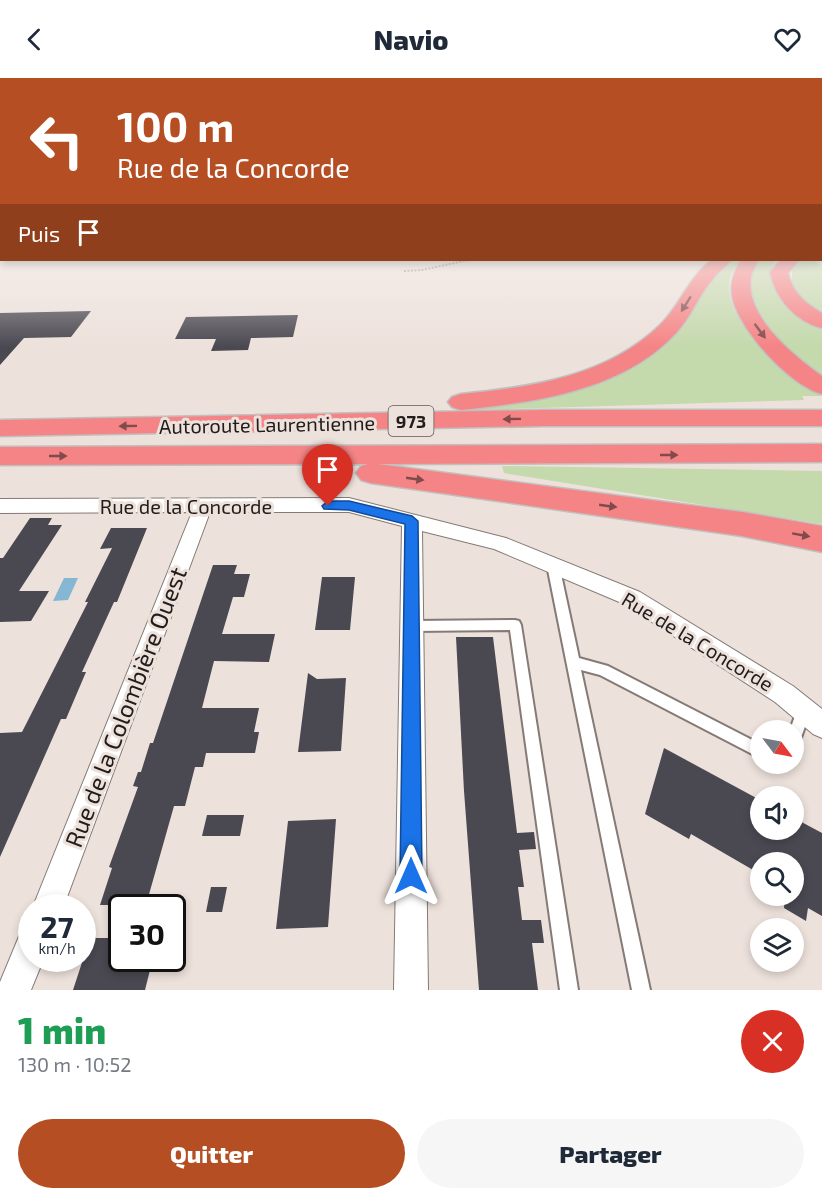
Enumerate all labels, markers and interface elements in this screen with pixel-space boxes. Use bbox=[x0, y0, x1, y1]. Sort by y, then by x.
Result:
icon: back bbox=[18, 23, 51, 56]
text: Navio bbox=[373, 23, 449, 55]
icon: heart bbox=[771, 23, 804, 56]
text: 100 m bbox=[117, 100, 234, 150]
icon: left bbox=[18, 102, 96, 180]
text: Rue de la Concorde bbox=[117, 151, 350, 183]
icon: arrive bbox=[72, 216, 105, 249]
text: Puis bbox=[18, 220, 60, 246]
one-way arrow bbox=[680, 296, 691, 312]
one-way arrow bbox=[754, 324, 766, 339]
road number: 973 bbox=[388, 406, 434, 436]
street label: Autoroute Laurentienne bbox=[159, 410, 375, 438]
one-way arrow bbox=[502, 414, 521, 424]
one-way arrow bbox=[118, 422, 137, 431]
pin bbox=[302, 444, 353, 506]
one-way arrow bbox=[659, 450, 678, 460]
one-way arrow bbox=[49, 451, 68, 461]
icon: arrive bbox=[311, 453, 344, 486]
one-way arrow bbox=[406, 474, 425, 483]
street label: Rue de la Concorde bbox=[100, 494, 272, 518]
one-way arrow bbox=[599, 501, 618, 510]
one-way arrow bbox=[791, 531, 810, 540]
street label: Rue de la Colombière Ouest bbox=[58, 563, 192, 851]
street label: Rue de la Concorde bbox=[618, 586, 778, 696]
north arrow bbox=[750, 720, 804, 774]
map controls bbox=[750, 720, 804, 972]
button: sound bbox=[750, 786, 804, 840]
position arrow bbox=[379, 844, 443, 908]
button: search bbox=[750, 852, 804, 906]
speed limit sign: 30 bbox=[108, 894, 186, 972]
text: 27 bbox=[40, 908, 74, 944]
button: layers bbox=[750, 918, 804, 972]
text: km/h bbox=[38, 939, 76, 957]
text: 1 min bbox=[18, 1008, 106, 1051]
button: close bbox=[741, 1010, 804, 1073]
text: 130 m · 10:52 bbox=[18, 1052, 131, 1076]
button: Quitter bbox=[18, 1119, 405, 1188]
button: Partager bbox=[417, 1119, 804, 1188]

